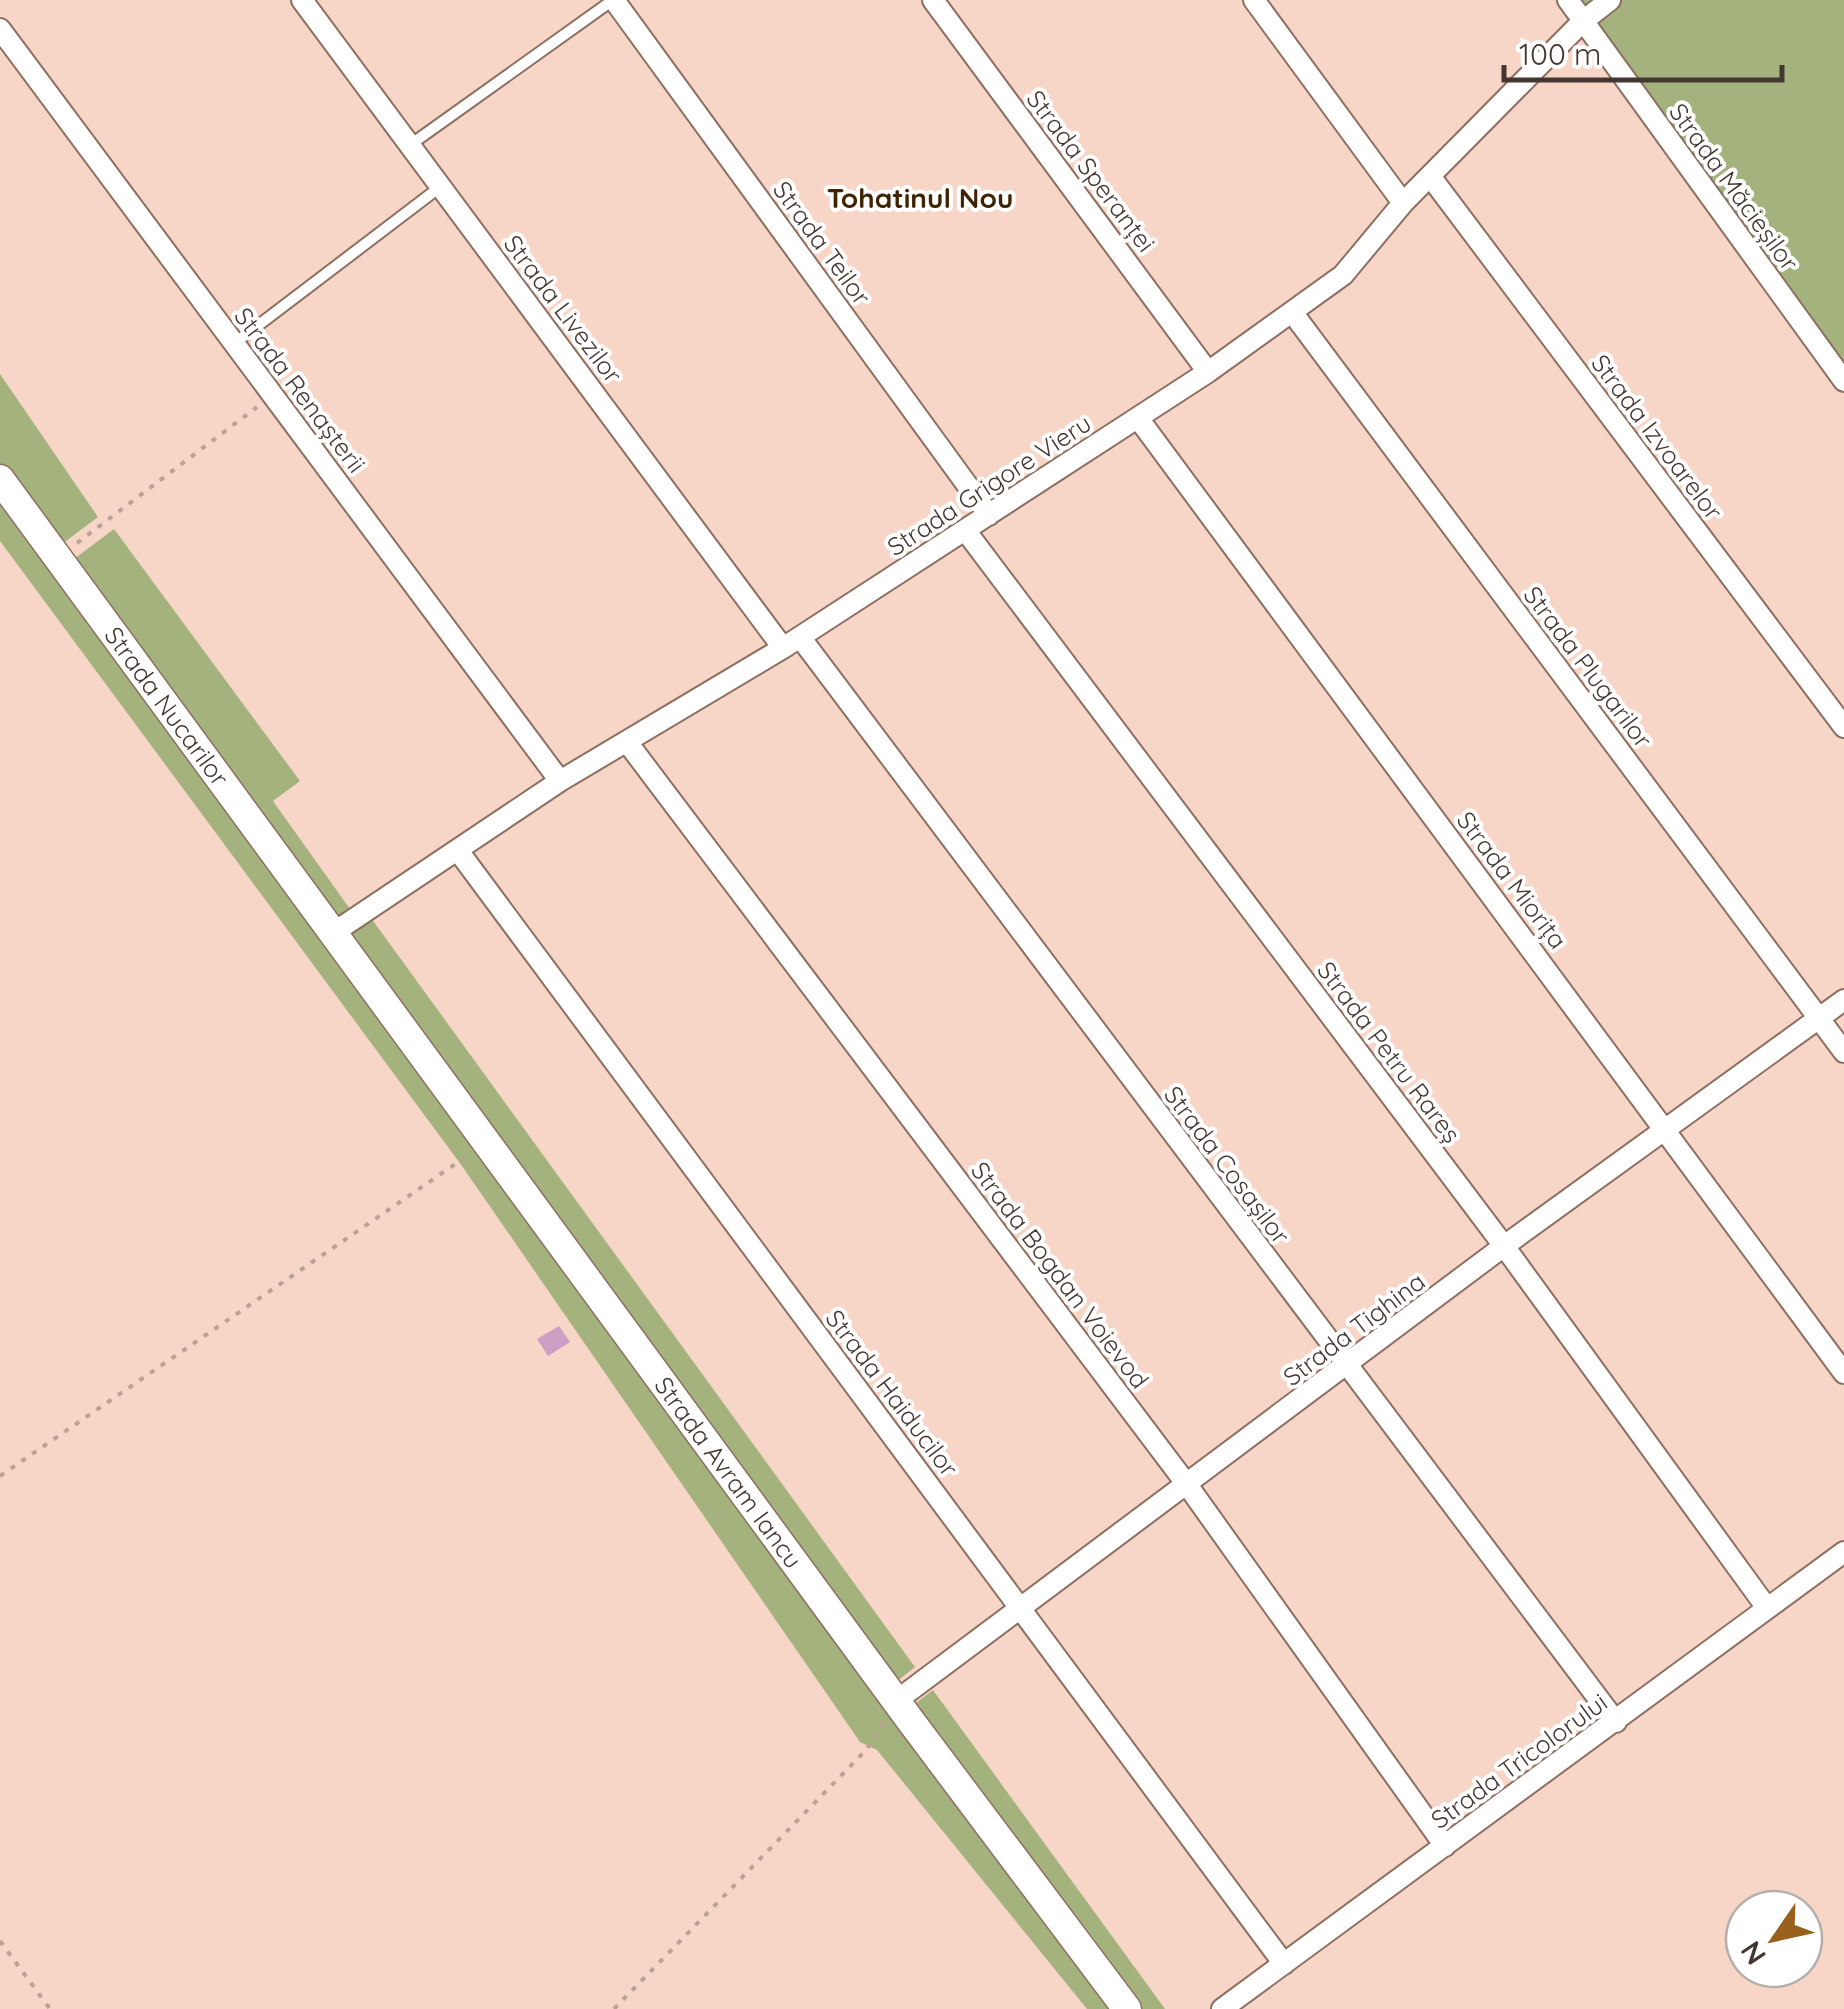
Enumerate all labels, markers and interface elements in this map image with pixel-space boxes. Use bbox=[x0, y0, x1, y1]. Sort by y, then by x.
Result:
scale bar bbox=[1504, 20, 1782, 82]
text: 100 m bbox=[1519, 35, 1601, 73]
street label: Strada Speranței bbox=[1021, 84, 1162, 258]
street label: Strada Măcieșilor bbox=[1663, 97, 1806, 277]
street label: Strada Teilor bbox=[767, 175, 878, 311]
district label: Tohatinul Nou bbox=[827, 180, 1013, 215]
street label: Strada Livezilor bbox=[498, 228, 629, 389]
street label: Strada Renașterii bbox=[228, 301, 373, 478]
street label: Strada Izvoarelor bbox=[1585, 348, 1730, 526]
street label: Strada Grigore Vieru bbox=[881, 407, 1096, 562]
street label: Strada Plugarilor bbox=[1518, 580, 1660, 754]
street label: Strada Nucarilor bbox=[98, 620, 236, 792]
street label: Strada Miorița bbox=[1451, 805, 1574, 954]
street label: Strada Petru Rareș bbox=[1311, 955, 1468, 1148]
street label: Strada Cosașilor bbox=[1158, 1080, 1297, 1250]
street label: Strada Bogdan Voievod bbox=[965, 1155, 1156, 1394]
street label: Strada Tighina bbox=[1277, 1265, 1431, 1392]
street label: Strada Haiducilor bbox=[820, 1303, 965, 1483]
street label: Strada Avram Iancu bbox=[648, 1370, 809, 1574]
street label: Strada Tricolorului bbox=[1424, 1686, 1613, 1835]
north arrow bbox=[1724, 1889, 1824, 1989]
text: N bbox=[1733, 1935, 1773, 1972]

